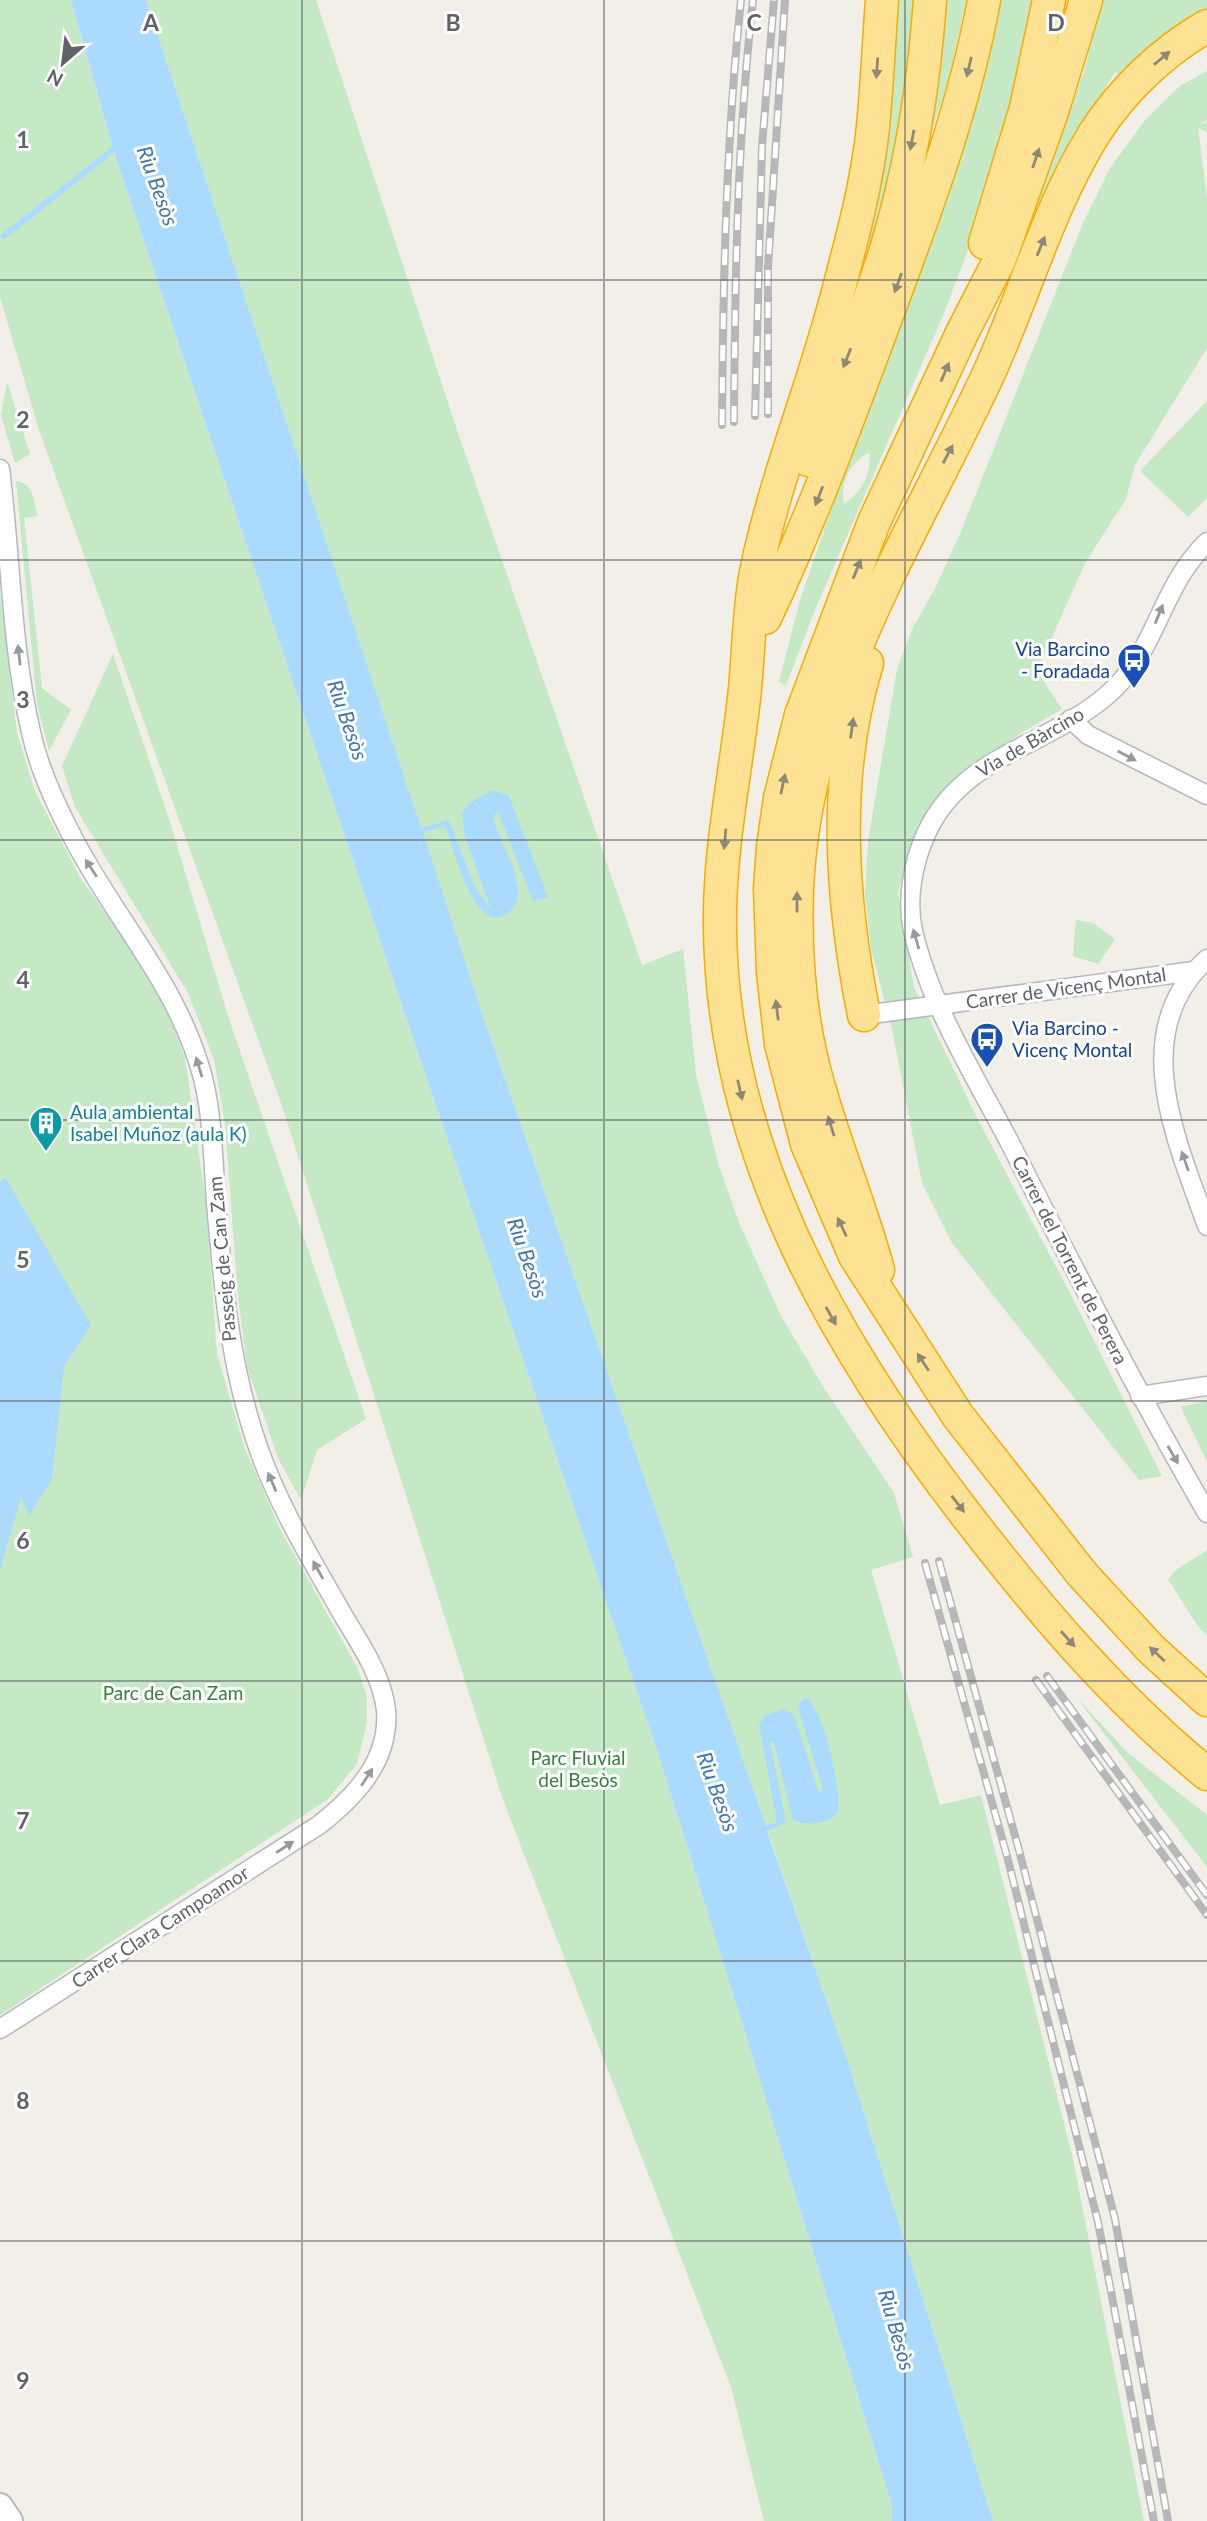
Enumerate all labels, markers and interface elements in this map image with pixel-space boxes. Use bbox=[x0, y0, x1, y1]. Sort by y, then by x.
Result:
text: A bbox=[142, 8, 160, 36]
text: B bbox=[445, 8, 461, 36]
text: C bbox=[746, 8, 762, 36]
text: D bbox=[1047, 8, 1065, 36]
north arrow bbox=[28, 28, 98, 98]
one-way arrow bbox=[1153, 50, 1171, 65]
one-way arrow bbox=[963, 56, 974, 78]
one-way arrow bbox=[871, 57, 882, 79]
text: N bbox=[43, 65, 67, 92]
text: 1 bbox=[16, 125, 30, 153]
one-way arrow bbox=[907, 129, 918, 151]
water label: Riu Besòs bbox=[132, 142, 184, 229]
one-way arrow bbox=[1031, 147, 1042, 168]
one-way arrow bbox=[1035, 236, 1046, 257]
one-way arrow bbox=[893, 272, 904, 293]
one-way arrow bbox=[841, 348, 852, 369]
one-way arrow bbox=[939, 362, 951, 382]
text: 2 bbox=[16, 405, 30, 433]
one-way arrow bbox=[943, 444, 954, 464]
one-way arrow bbox=[813, 485, 824, 506]
one-way arrow bbox=[851, 558, 862, 579]
one-way arrow bbox=[1154, 604, 1165, 625]
place label: Via Barcino - Foradada bbox=[1015, 637, 1110, 682]
bus stop icon: Via Barcino - Foradada bbox=[1115, 641, 1153, 690]
one-way arrow bbox=[13, 644, 24, 666]
water label: Riu Besòs bbox=[323, 676, 374, 763]
text: 3 bbox=[16, 685, 30, 713]
street label: Via de Bàrcino bbox=[972, 702, 1088, 782]
one-way arrow bbox=[846, 717, 857, 739]
one-way arrow bbox=[1118, 750, 1138, 762]
one-way arrow bbox=[778, 773, 789, 795]
one-way arrow bbox=[719, 828, 730, 850]
one-way arrow bbox=[85, 858, 98, 878]
one-way arrow bbox=[791, 891, 803, 913]
one-way arrow bbox=[910, 928, 920, 949]
street label: Carrer de Vicenç Montal bbox=[964, 962, 1168, 1013]
text: 4 bbox=[16, 965, 30, 993]
one-way arrow bbox=[771, 999, 782, 1021]
place label: Via Barcino - Vicenç Montal bbox=[1012, 1016, 1132, 1061]
bus stop icon: Via Barcino - Vicenç Montal bbox=[968, 1020, 1006, 1069]
one-way arrow bbox=[194, 1056, 204, 1077]
one-way arrow bbox=[735, 1079, 746, 1101]
place label: Aula ambiental Isabel Muñoz (aula K) bbox=[70, 1100, 247, 1145]
building icon: Aula ambiental Isabel Muñoz (aula K) bbox=[27, 1104, 65, 1153]
one-way arrow bbox=[825, 1115, 835, 1136]
one-way arrow bbox=[1179, 1151, 1190, 1172]
street label: Carrer del Torrent de Perera bbox=[1008, 1152, 1133, 1368]
street label: Passeig de Can Zam bbox=[203, 1175, 240, 1343]
water label: Riu Besòs bbox=[503, 1214, 554, 1301]
one-way arrow bbox=[836, 1217, 848, 1237]
text: 5 bbox=[16, 1245, 30, 1273]
one-way arrow bbox=[825, 1307, 837, 1326]
one-way arrow bbox=[916, 1352, 929, 1371]
one-way arrow bbox=[1167, 1445, 1179, 1464]
one-way arrow bbox=[266, 1471, 277, 1492]
one-way arrow bbox=[951, 1495, 966, 1513]
text: 6 bbox=[16, 1526, 30, 1554]
one-way arrow bbox=[312, 1560, 324, 1580]
one-way arrow bbox=[1060, 1630, 1075, 1647]
one-way arrow bbox=[1149, 1646, 1166, 1662]
park label: Parc de Can Zam bbox=[103, 1681, 243, 1704]
park label: Parc Fluvial del Besòs bbox=[531, 1746, 625, 1791]
water label: Riu Besòs bbox=[692, 1748, 744, 1835]
one-way arrow bbox=[360, 1767, 373, 1787]
text: 7 bbox=[16, 1806, 30, 1834]
one-way arrow bbox=[275, 1840, 294, 1853]
street label: Carrer Clara Campoamor bbox=[67, 1861, 253, 1992]
text: 8 bbox=[16, 2086, 30, 2114]
water label: Riu Besòs bbox=[874, 2286, 921, 2373]
text: 9 bbox=[16, 2366, 30, 2394]

